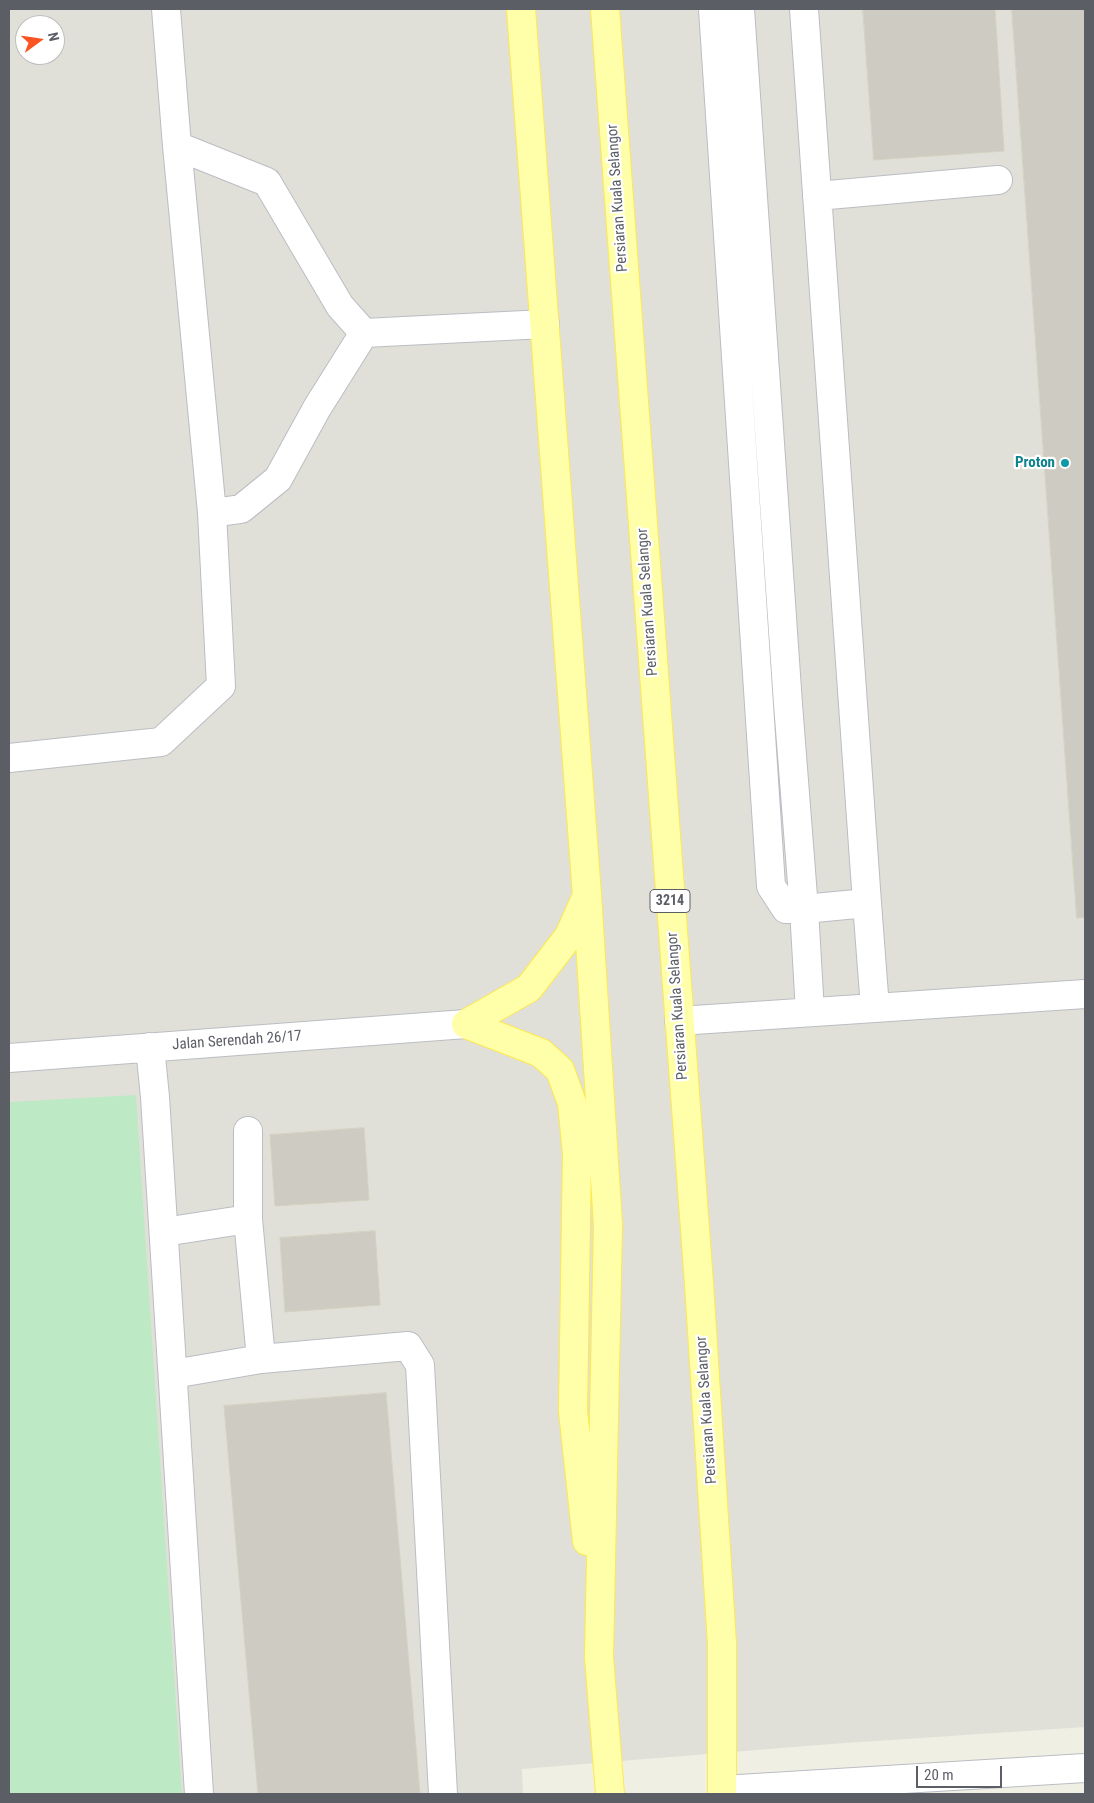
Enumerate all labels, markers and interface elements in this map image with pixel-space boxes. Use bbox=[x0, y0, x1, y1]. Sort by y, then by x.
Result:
north arrow bbox=[15, 15, 65, 65]
text: N bbox=[45, 31, 62, 43]
street label: Persiaran Kuala Selangor bbox=[604, 123, 632, 273]
place label: Proton bbox=[1015, 454, 1055, 472]
marker: Proton bbox=[1059, 457, 1071, 469]
street label: Persiaran Kuala Selangor bbox=[634, 527, 662, 677]
road number: 3214 bbox=[650, 889, 690, 912]
street label: Persiaran Kuala Selangor bbox=[664, 931, 692, 1081]
street label: Jalan Serendah 26/17 bbox=[172, 1027, 302, 1055]
street label: Persiaran Kuala Selangor bbox=[693, 1335, 721, 1485]
scale bar bbox=[919, 1756, 1005, 1788]
text: 20 m bbox=[924, 1766, 954, 1784]

